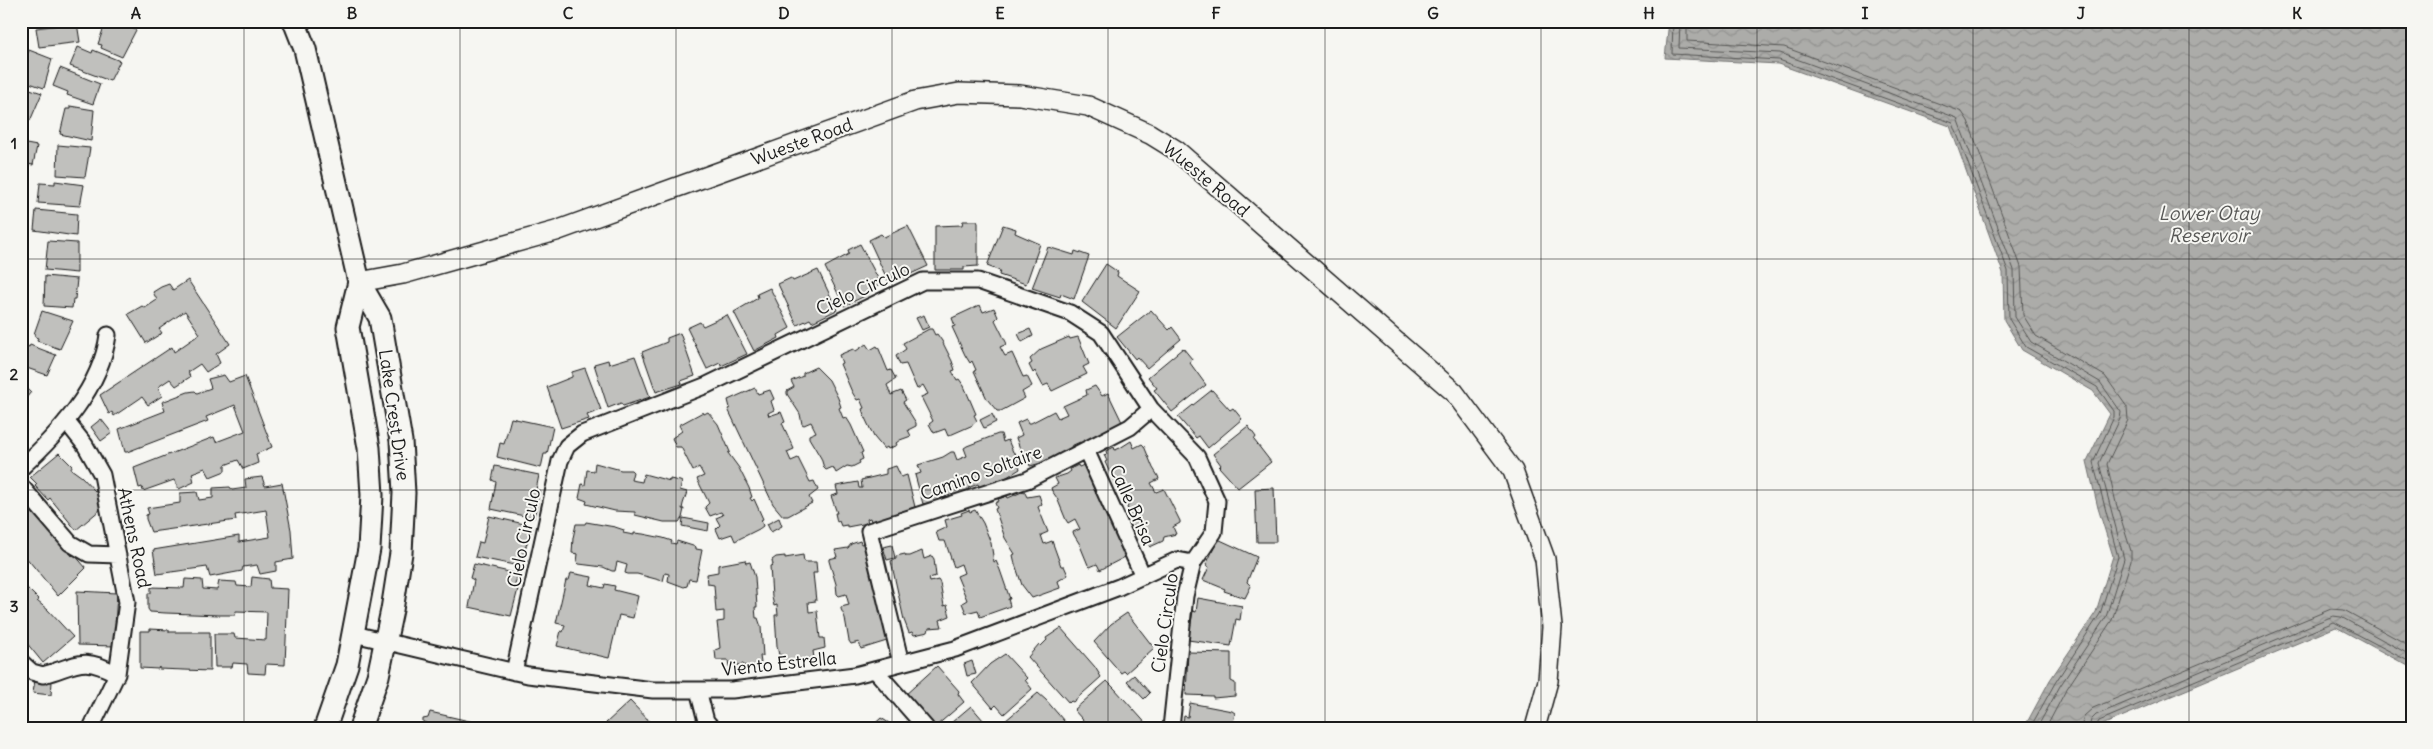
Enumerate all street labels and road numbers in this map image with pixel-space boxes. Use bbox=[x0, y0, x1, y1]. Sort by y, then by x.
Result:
street label: Wueste Road bbox=[748, 112, 856, 171]
street label: Wueste Road bbox=[1158, 136, 1255, 222]
street label: Cielo Circulo bbox=[812, 257, 913, 320]
street label: Lake Crest Drive bbox=[374, 348, 415, 482]
street label: Camino Soltaire bbox=[917, 440, 1045, 505]
street label: Calle Brisa bbox=[1105, 461, 1160, 549]
street label: Athens Road bbox=[113, 485, 156, 591]
street label: Cielo Circulo bbox=[502, 486, 545, 590]
street label: Cielo Circulo bbox=[1146, 571, 1183, 674]
street label: Viento Estrella bbox=[720, 646, 838, 681]

